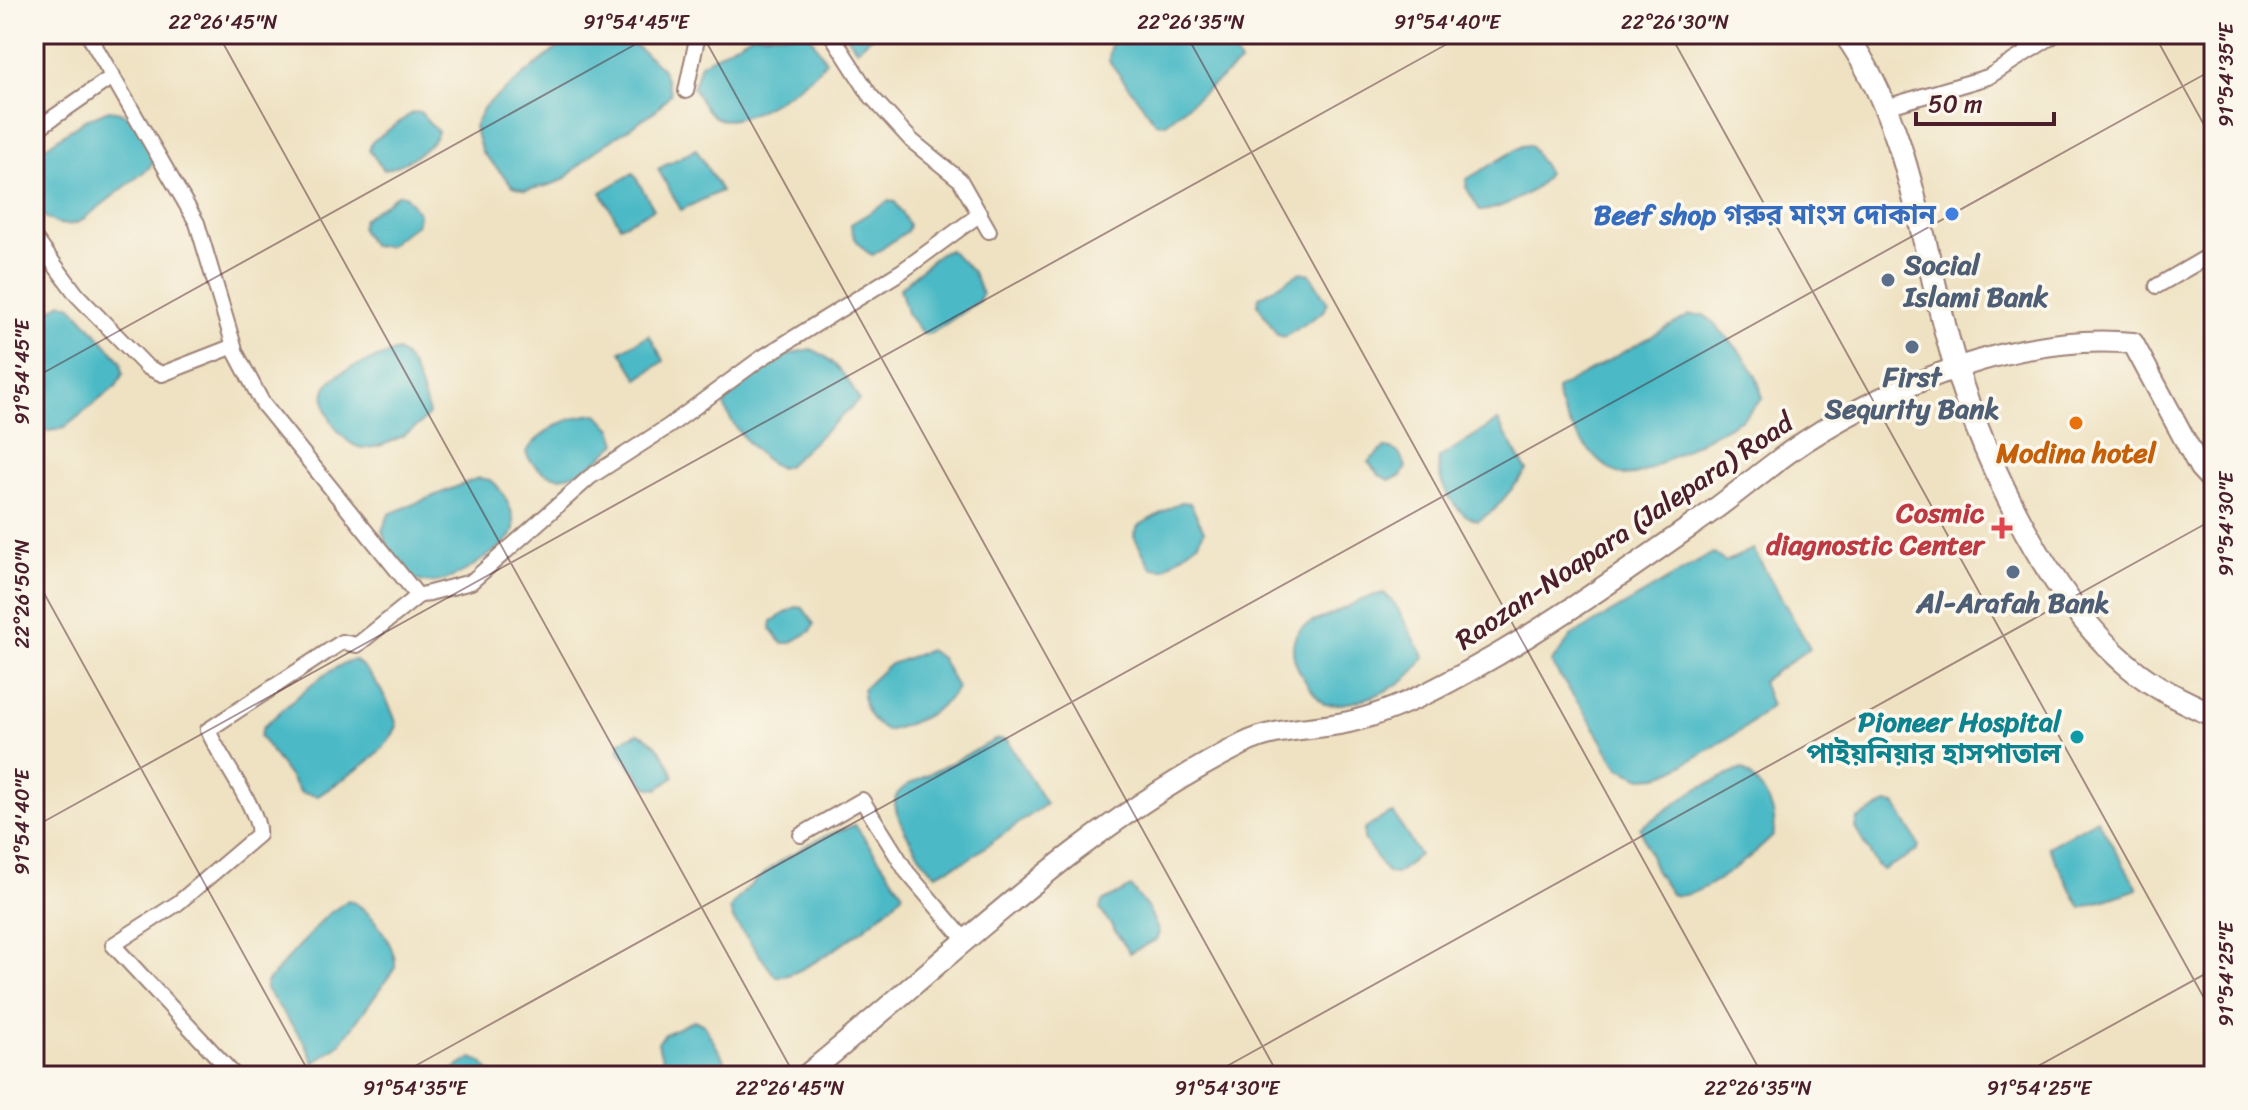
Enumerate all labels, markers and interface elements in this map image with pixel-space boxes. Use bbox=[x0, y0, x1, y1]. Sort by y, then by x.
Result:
text: 22°26'45"N bbox=[169, 5, 278, 40]
text: 91°54'45"E bbox=[583, 5, 691, 40]
text: 22°26'35"N bbox=[1137, 5, 1245, 40]
text: 91°54'40"E bbox=[1394, 5, 1502, 40]
text: 22°26'30"N bbox=[1621, 5, 1729, 40]
text: 91°54'35"E bbox=[2209, 21, 2244, 127]
scale bar bbox=[1916, 76, 2054, 126]
text: 50 m bbox=[1928, 83, 1983, 125]
place label: Beef shop গরুর মাংস দোকান bbox=[1594, 190, 1937, 239]
marker: Beef shop গরুর মাংস দোকান bbox=[1943, 205, 1961, 223]
place label: Social Islami Bank bbox=[1902, 240, 2049, 321]
marker: Social Islami Bank bbox=[1879, 271, 1897, 289]
text: 91°54'45"E bbox=[5, 317, 40, 425]
marker: First Sequrity Bank bbox=[1903, 338, 1921, 356]
place label: First Sequrity Bank bbox=[1824, 352, 1999, 433]
street label: Raozan-Noapara (Jalepara) Road bbox=[1445, 398, 1805, 663]
marker: Modina hotel bbox=[2067, 414, 2085, 432]
place label: Modina hotel bbox=[1995, 428, 2157, 477]
text: 91°54'30"E bbox=[2209, 470, 2244, 576]
place label: Cosmic diagnostic Center bbox=[1766, 488, 1987, 569]
marker: Cosmic diagnostic Center bbox=[1991, 517, 2013, 539]
text: 22°26'50"N bbox=[5, 539, 40, 649]
marker: Al-Arafah Bank bbox=[2004, 563, 2022, 581]
place label: Al-Arafah Bank bbox=[1916, 578, 2110, 627]
place label: Pioneer Hospital পাইয়নিয়ার হাসপাতাল bbox=[1806, 697, 2062, 778]
marker: Pioneer Hospital পাইয়নিয়ার হাসপাতাল bbox=[2068, 728, 2086, 746]
text: 91°54'40"E bbox=[5, 767, 40, 875]
text: 91°54'25"E bbox=[2209, 920, 2244, 1026]
text: 91°54'35"E bbox=[363, 1071, 469, 1106]
text: 22°26'45"N bbox=[736, 1071, 845, 1106]
text: 91°54'30"E bbox=[1175, 1071, 1281, 1106]
text: 22°26'35"N bbox=[1704, 1071, 1812, 1106]
text: 91°54'25"E bbox=[1987, 1071, 2093, 1106]

